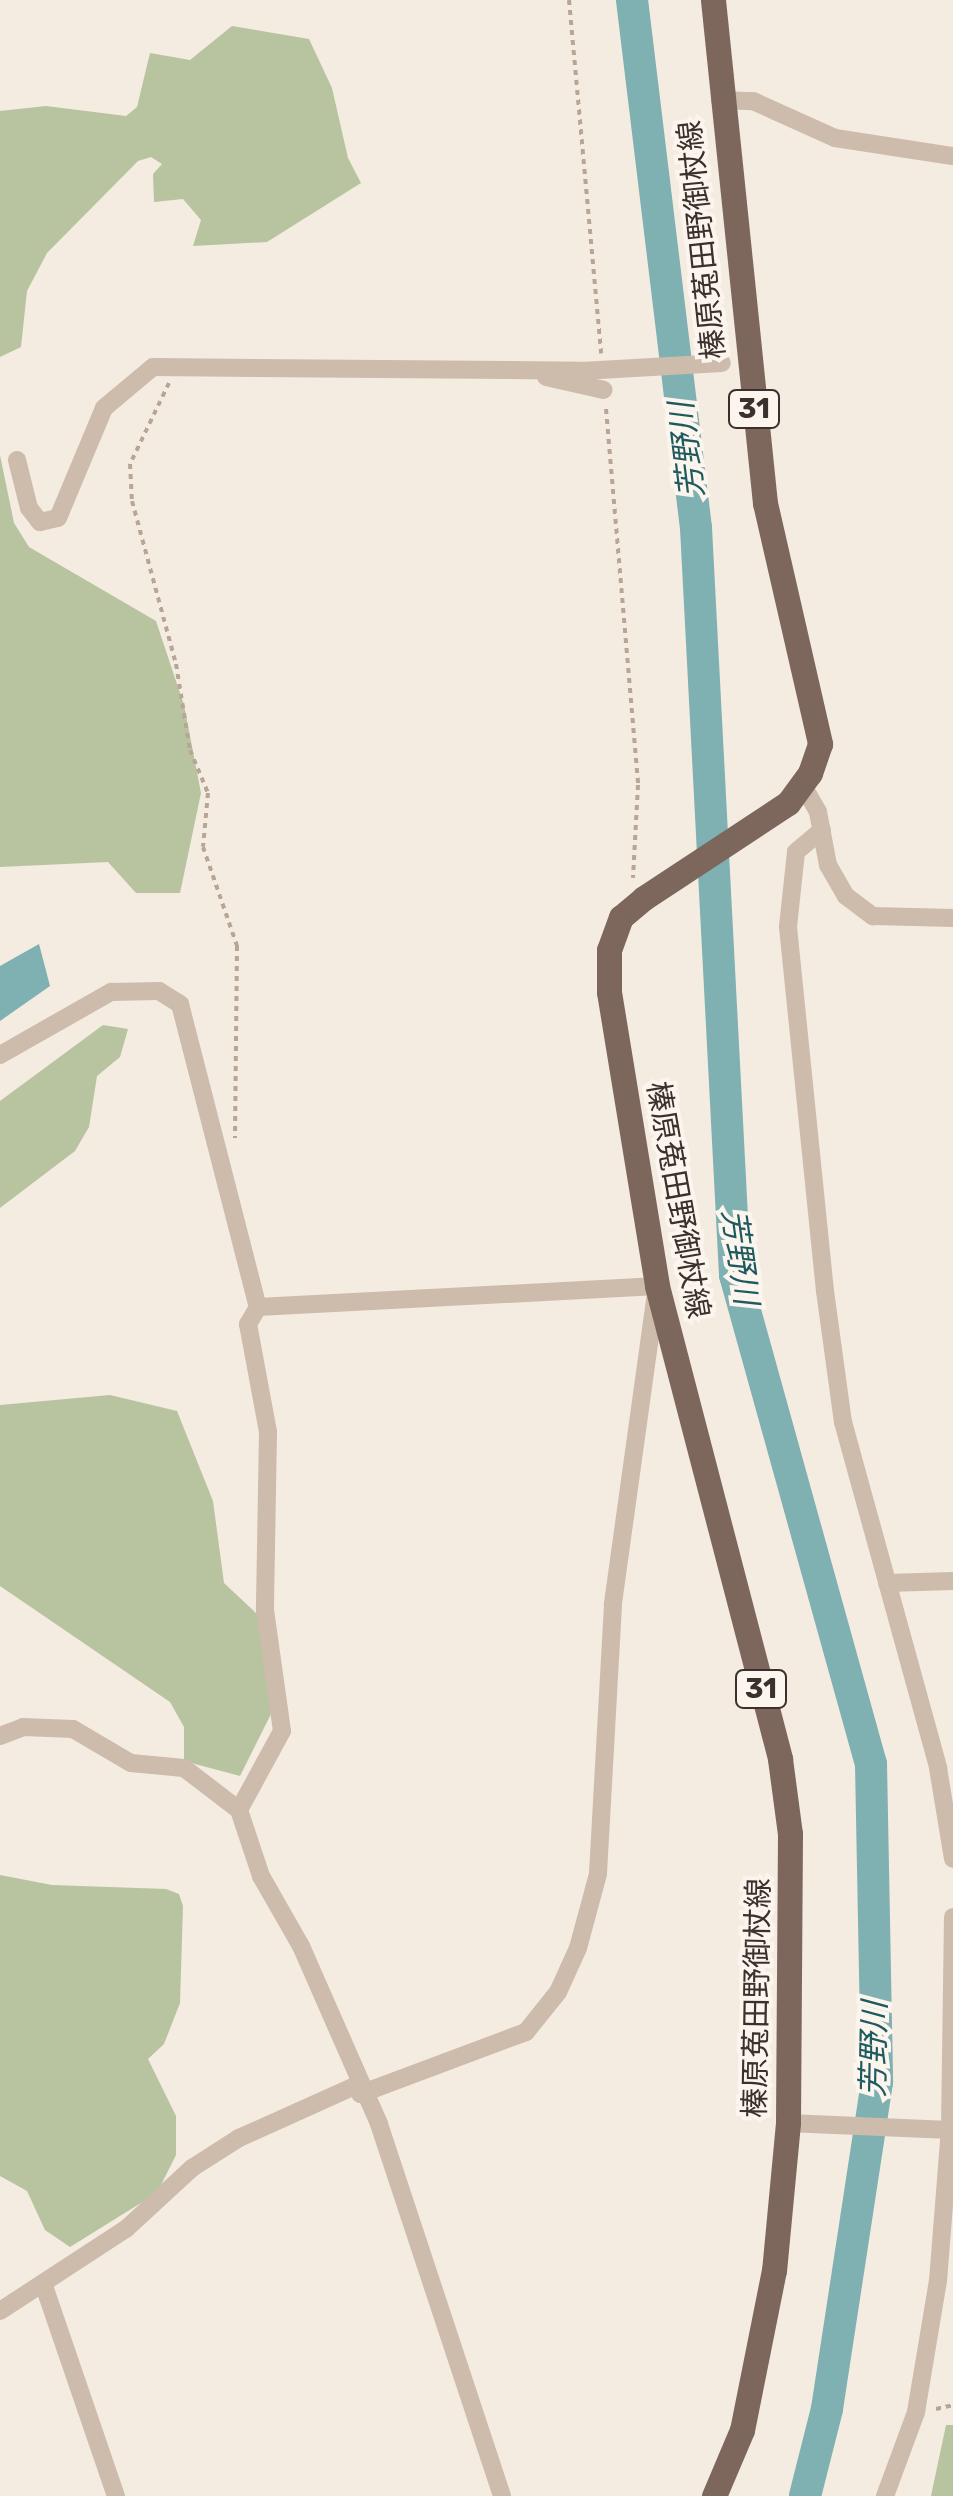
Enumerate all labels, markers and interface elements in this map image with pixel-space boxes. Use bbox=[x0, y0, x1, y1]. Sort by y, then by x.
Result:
street label: 榛原菟田野御杖線 bbox=[672, 119, 732, 361]
road number: 31 bbox=[726, 386, 782, 432]
water label: 芳野川 bbox=[662, 400, 712, 500]
street label: 榛原菟田野御杖線 bbox=[639, 1079, 717, 1321]
water label: 芳野川 bbox=[714, 1207, 766, 1307]
road number: 31 bbox=[734, 1666, 788, 1712]
street label: 榛原菟田野御杖線 bbox=[737, 1878, 777, 2118]
water label: 芳野川 bbox=[854, 2001, 894, 2097]

